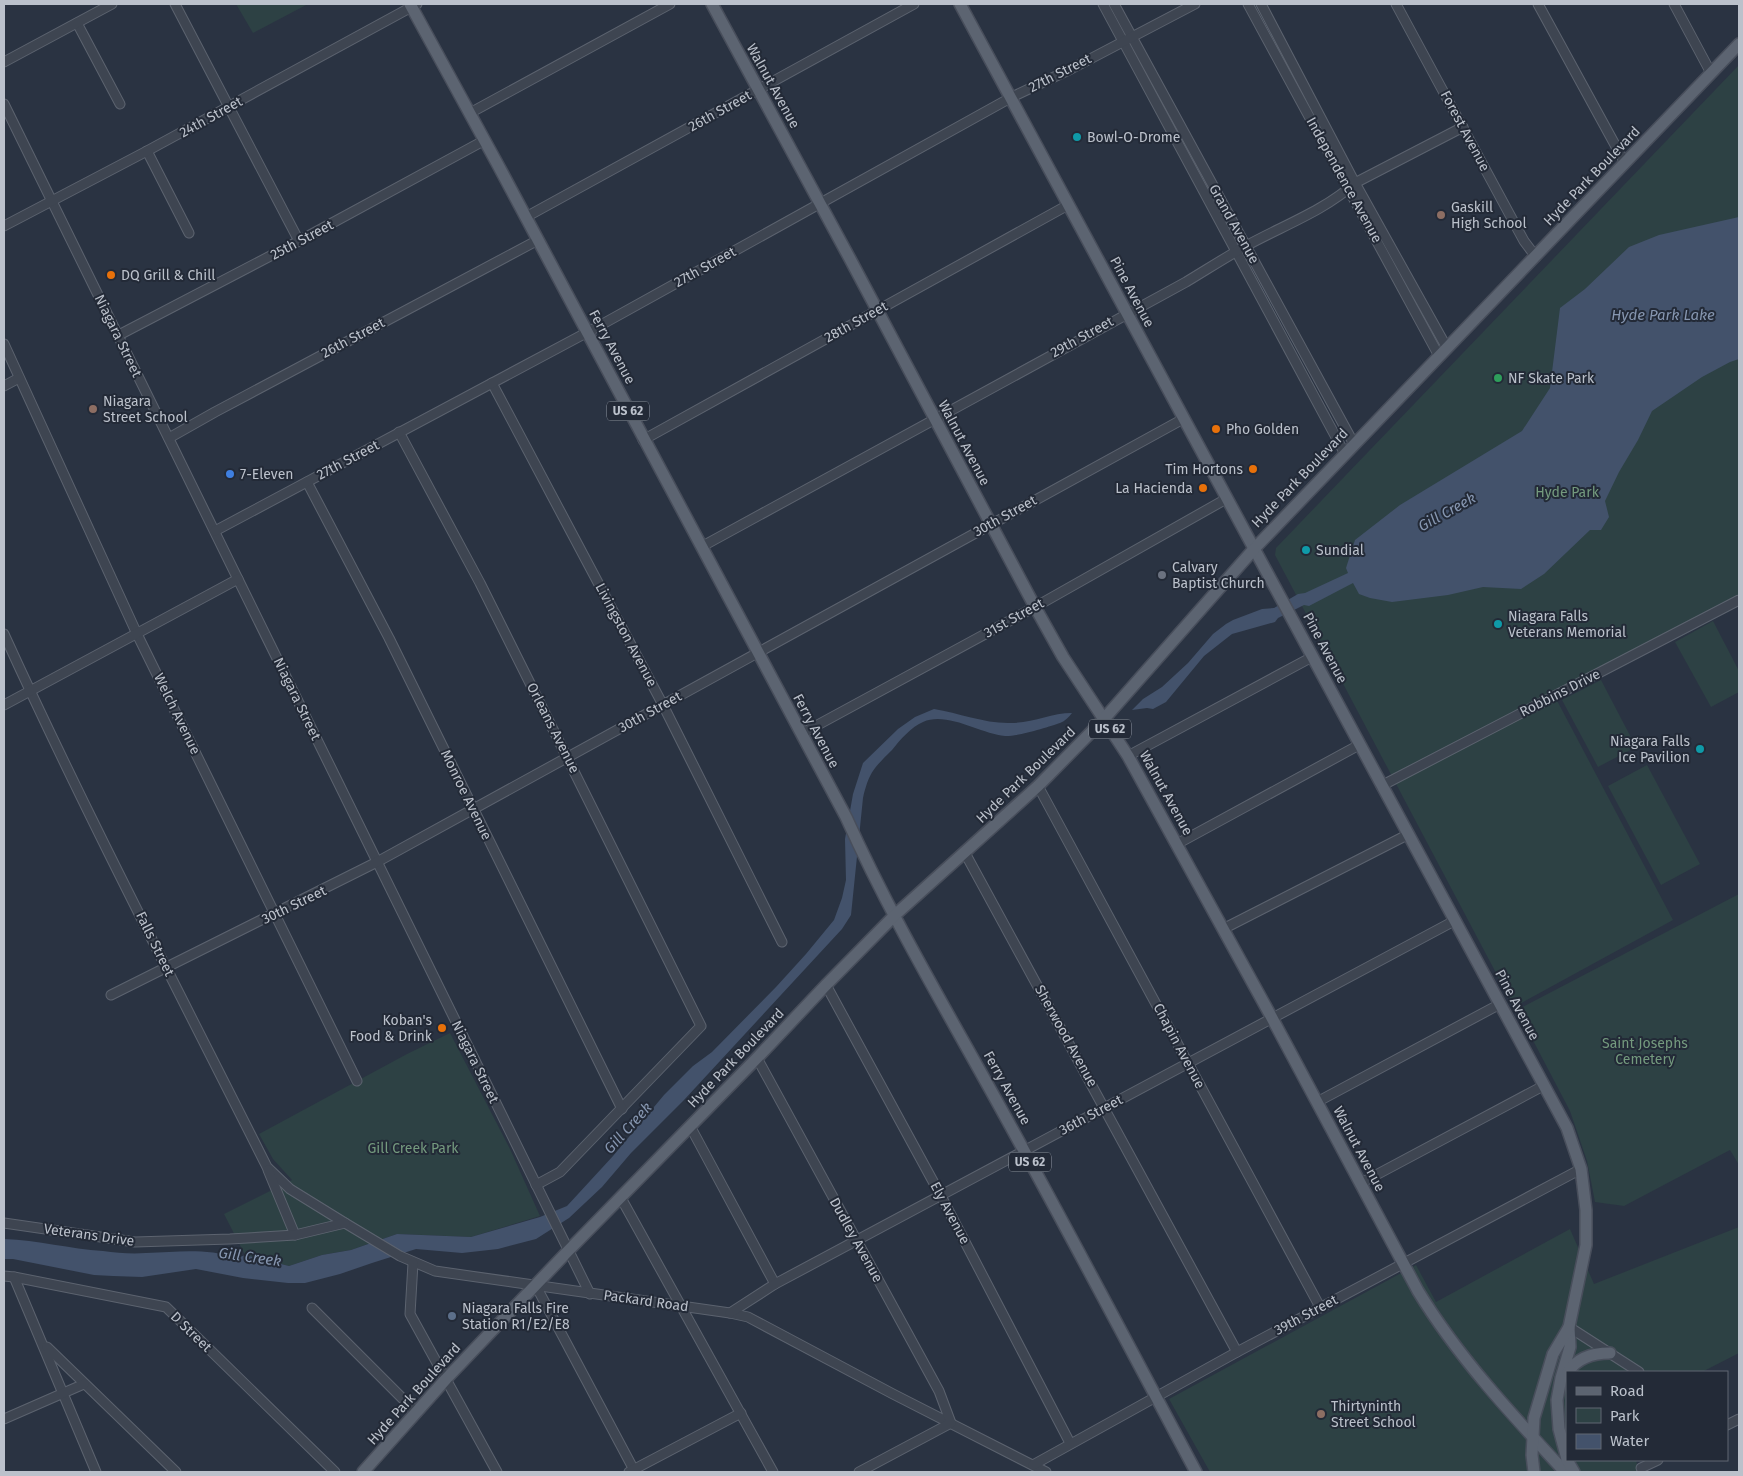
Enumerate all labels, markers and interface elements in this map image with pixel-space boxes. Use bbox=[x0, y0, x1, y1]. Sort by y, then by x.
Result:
street label: Walnut Avenue bbox=[743, 41, 803, 131]
street label: 27th Street bbox=[1026, 50, 1095, 96]
street label: 26th Street bbox=[686, 86, 755, 135]
street label: Forest Avenue bbox=[1437, 88, 1493, 174]
street label: 24th Street bbox=[177, 92, 246, 141]
street label: Independence Avenue bbox=[1302, 114, 1386, 246]
street label: Hyde Park Boulevard bbox=[1540, 123, 1644, 229]
place label: Bowl-O-Drome bbox=[1087, 129, 1180, 146]
marker: Bowl-O-Drome bbox=[1071, 131, 1083, 143]
street label: Grand Avenue bbox=[1205, 181, 1263, 267]
place label: Gaskill High School bbox=[1451, 199, 1527, 232]
marker: Gaskill High School bbox=[1435, 209, 1447, 221]
street label: 25th Street bbox=[268, 216, 337, 264]
street label: 27th Street bbox=[671, 243, 740, 291]
street label: Pine Avenue bbox=[1106, 254, 1158, 330]
place label: DQ Grill & Chill bbox=[121, 267, 215, 284]
marker: DQ Grill & Chill bbox=[105, 269, 117, 281]
street label: Niagara Street bbox=[91, 292, 146, 381]
street label: 28th Street bbox=[821, 297, 891, 346]
water label: Hyde Park Lake bbox=[1611, 306, 1715, 324]
street label: Ferry Avenue bbox=[585, 307, 639, 387]
street label: 29th Street bbox=[1048, 312, 1117, 361]
street label: 26th Street bbox=[318, 314, 388, 362]
place label: NF Skate Park bbox=[1508, 370, 1595, 387]
marker: NF Skate Park bbox=[1492, 372, 1504, 384]
place label: Niagara Street School bbox=[103, 393, 188, 426]
street label: Walnut Avenue bbox=[934, 397, 994, 489]
road number: US 62 bbox=[607, 402, 649, 421]
marker: Niagara Street School bbox=[87, 403, 99, 415]
place label: Pho Golden bbox=[1226, 421, 1299, 438]
marker: Pho Golden bbox=[1210, 423, 1222, 435]
street label: Hyde Park Boulevard bbox=[1248, 425, 1352, 531]
street label: 27th Street bbox=[314, 436, 383, 483]
place label: Tim Hortons bbox=[1165, 461, 1243, 478]
marker: Tim Hortons bbox=[1247, 463, 1259, 475]
place label: 7-Eleven bbox=[240, 466, 294, 483]
marker: 7-Eleven bbox=[224, 468, 236, 480]
place label: La Hacienda bbox=[1115, 480, 1193, 497]
marker: La Hacienda bbox=[1197, 482, 1209, 494]
park label: Hyde Park bbox=[1535, 484, 1600, 501]
water label: Gill Creek bbox=[1415, 489, 1479, 535]
street label: 30th Street bbox=[970, 491, 1040, 540]
place label: Sundial bbox=[1316, 542, 1364, 559]
marker: Sundial bbox=[1300, 544, 1312, 556]
place label: Calvary Baptist Church bbox=[1172, 559, 1265, 592]
marker: Calvary Baptist Church bbox=[1156, 569, 1168, 581]
street label: Livingston Avenue bbox=[591, 580, 661, 690]
street label: 31st Street bbox=[981, 594, 1048, 641]
place label: Niagara Falls Veterans Memorial bbox=[1508, 608, 1626, 641]
street label: Pine Avenue bbox=[1299, 610, 1351, 686]
marker: Niagara Falls Veterans Memorial bbox=[1492, 618, 1504, 630]
street label: Niagara Street bbox=[270, 655, 325, 744]
street label: Robbins Drive bbox=[1517, 665, 1603, 721]
street label: Welch Avenue bbox=[150, 671, 204, 757]
street label: Orleans Avenue bbox=[523, 680, 583, 776]
street label: 30th Street bbox=[615, 687, 685, 736]
street label: Ferry Avenue bbox=[789, 691, 843, 771]
road number: US 62 bbox=[1089, 720, 1131, 739]
street label: Hyde Park Boulevard bbox=[973, 723, 1079, 827]
place label: Niagara Falls Ice Pavilion bbox=[1610, 733, 1690, 766]
marker: Niagara Falls Ice Pavilion bbox=[1694, 743, 1706, 755]
street label: Monroe Avenue bbox=[437, 747, 495, 843]
street label: Walnut Avenue bbox=[1136, 748, 1196, 838]
street label: 30th Street bbox=[259, 882, 330, 928]
street label: Falls Street bbox=[132, 909, 178, 980]
street label: Pine Avenue bbox=[1491, 967, 1543, 1043]
street label: Sherwood Avenue bbox=[1031, 982, 1101, 1090]
street label: Chapin Avenue bbox=[1149, 1000, 1209, 1092]
street label: Hyde Park Boulevard bbox=[684, 1005, 788, 1111]
place label: Koban's Food & Drink bbox=[350, 1012, 433, 1045]
street label: Niagara Street bbox=[448, 1018, 503, 1107]
marker: Koban's Food & Drink bbox=[436, 1022, 448, 1034]
park label: Saint Josephs Cemetery bbox=[1602, 1035, 1688, 1068]
street label: Ferry Avenue bbox=[980, 1048, 1034, 1128]
street label: 36th Street bbox=[1056, 1091, 1126, 1139]
water label: Gill Creek bbox=[600, 1099, 656, 1157]
street label: Walnut Avenue bbox=[1329, 1103, 1389, 1195]
park label: Gill Creek Park bbox=[368, 1140, 459, 1157]
road number: US 62 bbox=[1009, 1152, 1051, 1172]
street label: Ely Avenue bbox=[926, 1179, 974, 1247]
street label: Dudley Avenue bbox=[826, 1195, 886, 1285]
street label: Veterans Drive bbox=[43, 1220, 135, 1250]
water label: Gill Creek bbox=[218, 1244, 282, 1270]
street label: Packard Road bbox=[602, 1287, 690, 1315]
street label: 39th Street bbox=[1271, 1291, 1341, 1339]
place label: Niagara Falls Fire Station R1/E2/E8 bbox=[462, 1300, 570, 1333]
street label: D Street bbox=[167, 1308, 216, 1356]
marker: Niagara Falls Fire Station R1/E2/E8 bbox=[446, 1310, 458, 1322]
street label: Hyde Park Boulevard bbox=[364, 1339, 464, 1449]
legend bbox=[1566, 1371, 1728, 1461]
text: Road bbox=[1610, 1382, 1645, 1400]
place label: Thirtyninth Street School bbox=[1331, 1398, 1416, 1431]
text: Park bbox=[1610, 1407, 1640, 1425]
marker: Thirtyninth Street School bbox=[1315, 1408, 1327, 1420]
text: Water bbox=[1610, 1432, 1649, 1450]

